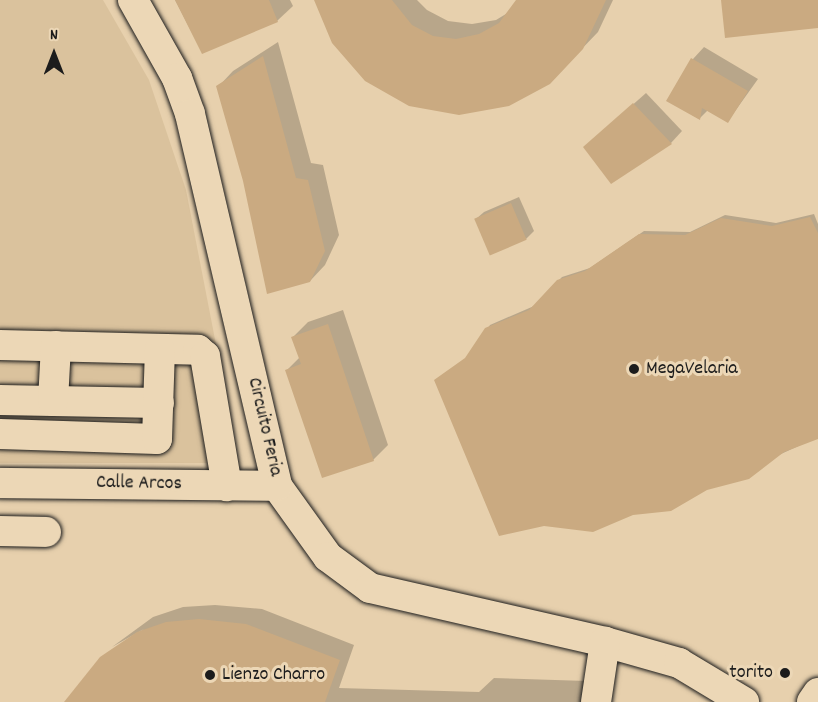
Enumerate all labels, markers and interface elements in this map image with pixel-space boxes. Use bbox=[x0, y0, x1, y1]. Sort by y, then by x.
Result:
north arrow bbox=[24, 24, 84, 84]
text: N bbox=[50, 24, 58, 47]
place label: MegaVelaria bbox=[646, 357, 738, 381]
marker: MegaVelaria bbox=[627, 362, 641, 376]
street label: Circuito Feria bbox=[241, 375, 287, 479]
street label: Calle Arcos bbox=[96, 471, 182, 497]
place label: torito bbox=[729, 661, 773, 685]
place label: Lienzo Charro bbox=[222, 663, 325, 687]
marker: torito bbox=[778, 666, 792, 680]
marker: Lienzo Charro bbox=[203, 668, 217, 682]

